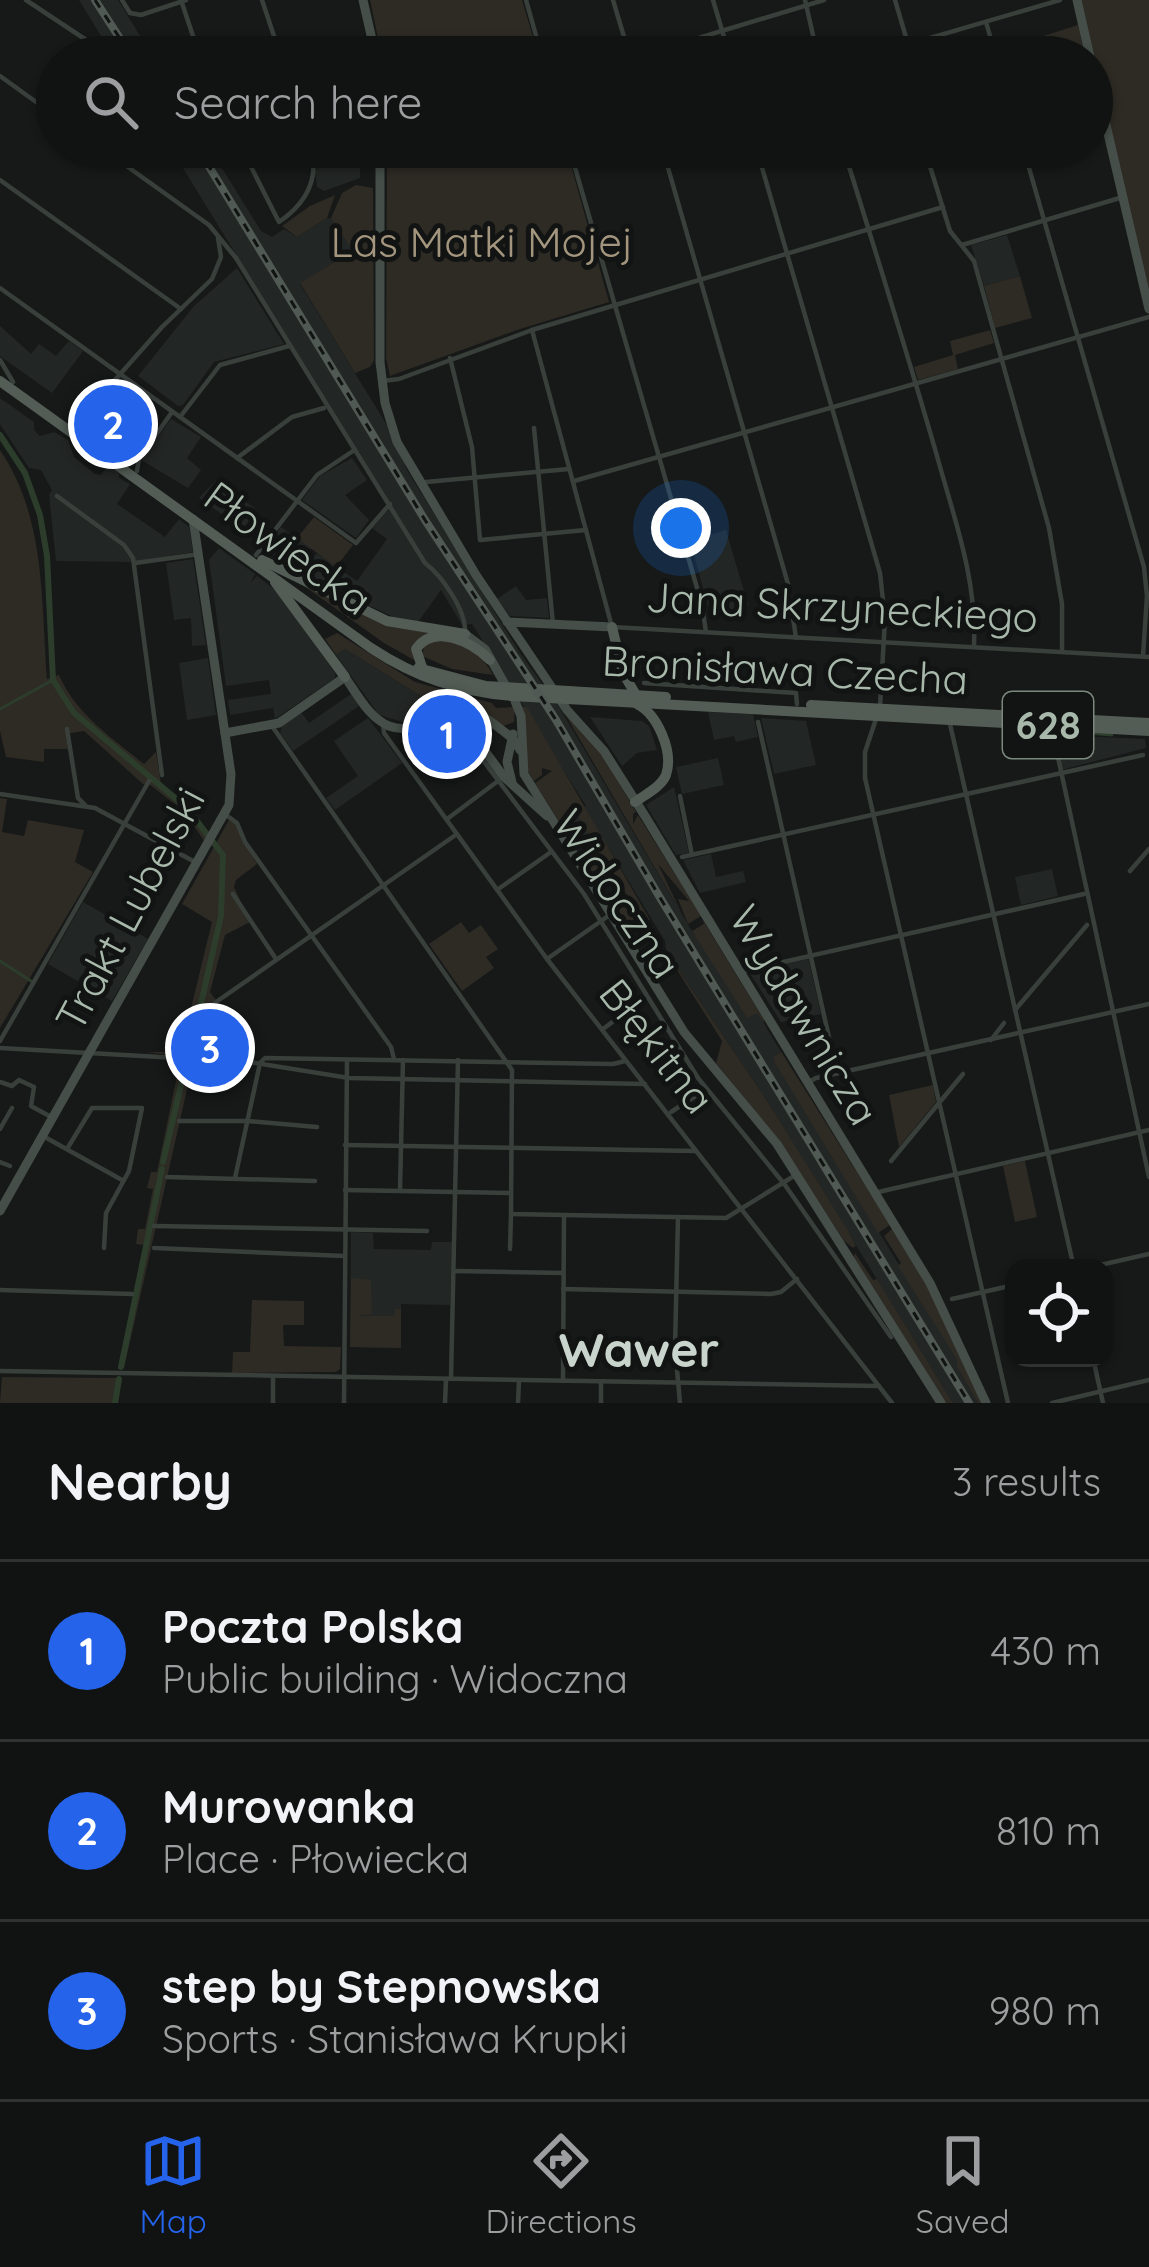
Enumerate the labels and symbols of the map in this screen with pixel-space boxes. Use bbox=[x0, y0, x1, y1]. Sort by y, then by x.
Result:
park label: Las Matki Mojej bbox=[331, 215, 633, 268]
pin: 2 bbox=[74, 379, 152, 469]
street label: Płowiecka bbox=[194, 469, 382, 626]
your location bbox=[651, 498, 711, 558]
street label: Jana Skrzyneckiego bbox=[645, 570, 1039, 643]
street label: Bronisława Czecha bbox=[601, 633, 969, 706]
pin: 1 bbox=[408, 689, 486, 779]
road number: 628 bbox=[1003, 692, 1093, 758]
street label: Trakt Lubelski bbox=[43, 778, 216, 1040]
street label: Widoczna bbox=[542, 799, 693, 988]
street label: Wydawnicza bbox=[718, 895, 891, 1134]
street label: Błękitna bbox=[588, 968, 726, 1124]
pin: 3 bbox=[171, 1003, 249, 1093]
district label: Wawer bbox=[559, 1319, 719, 1379]

